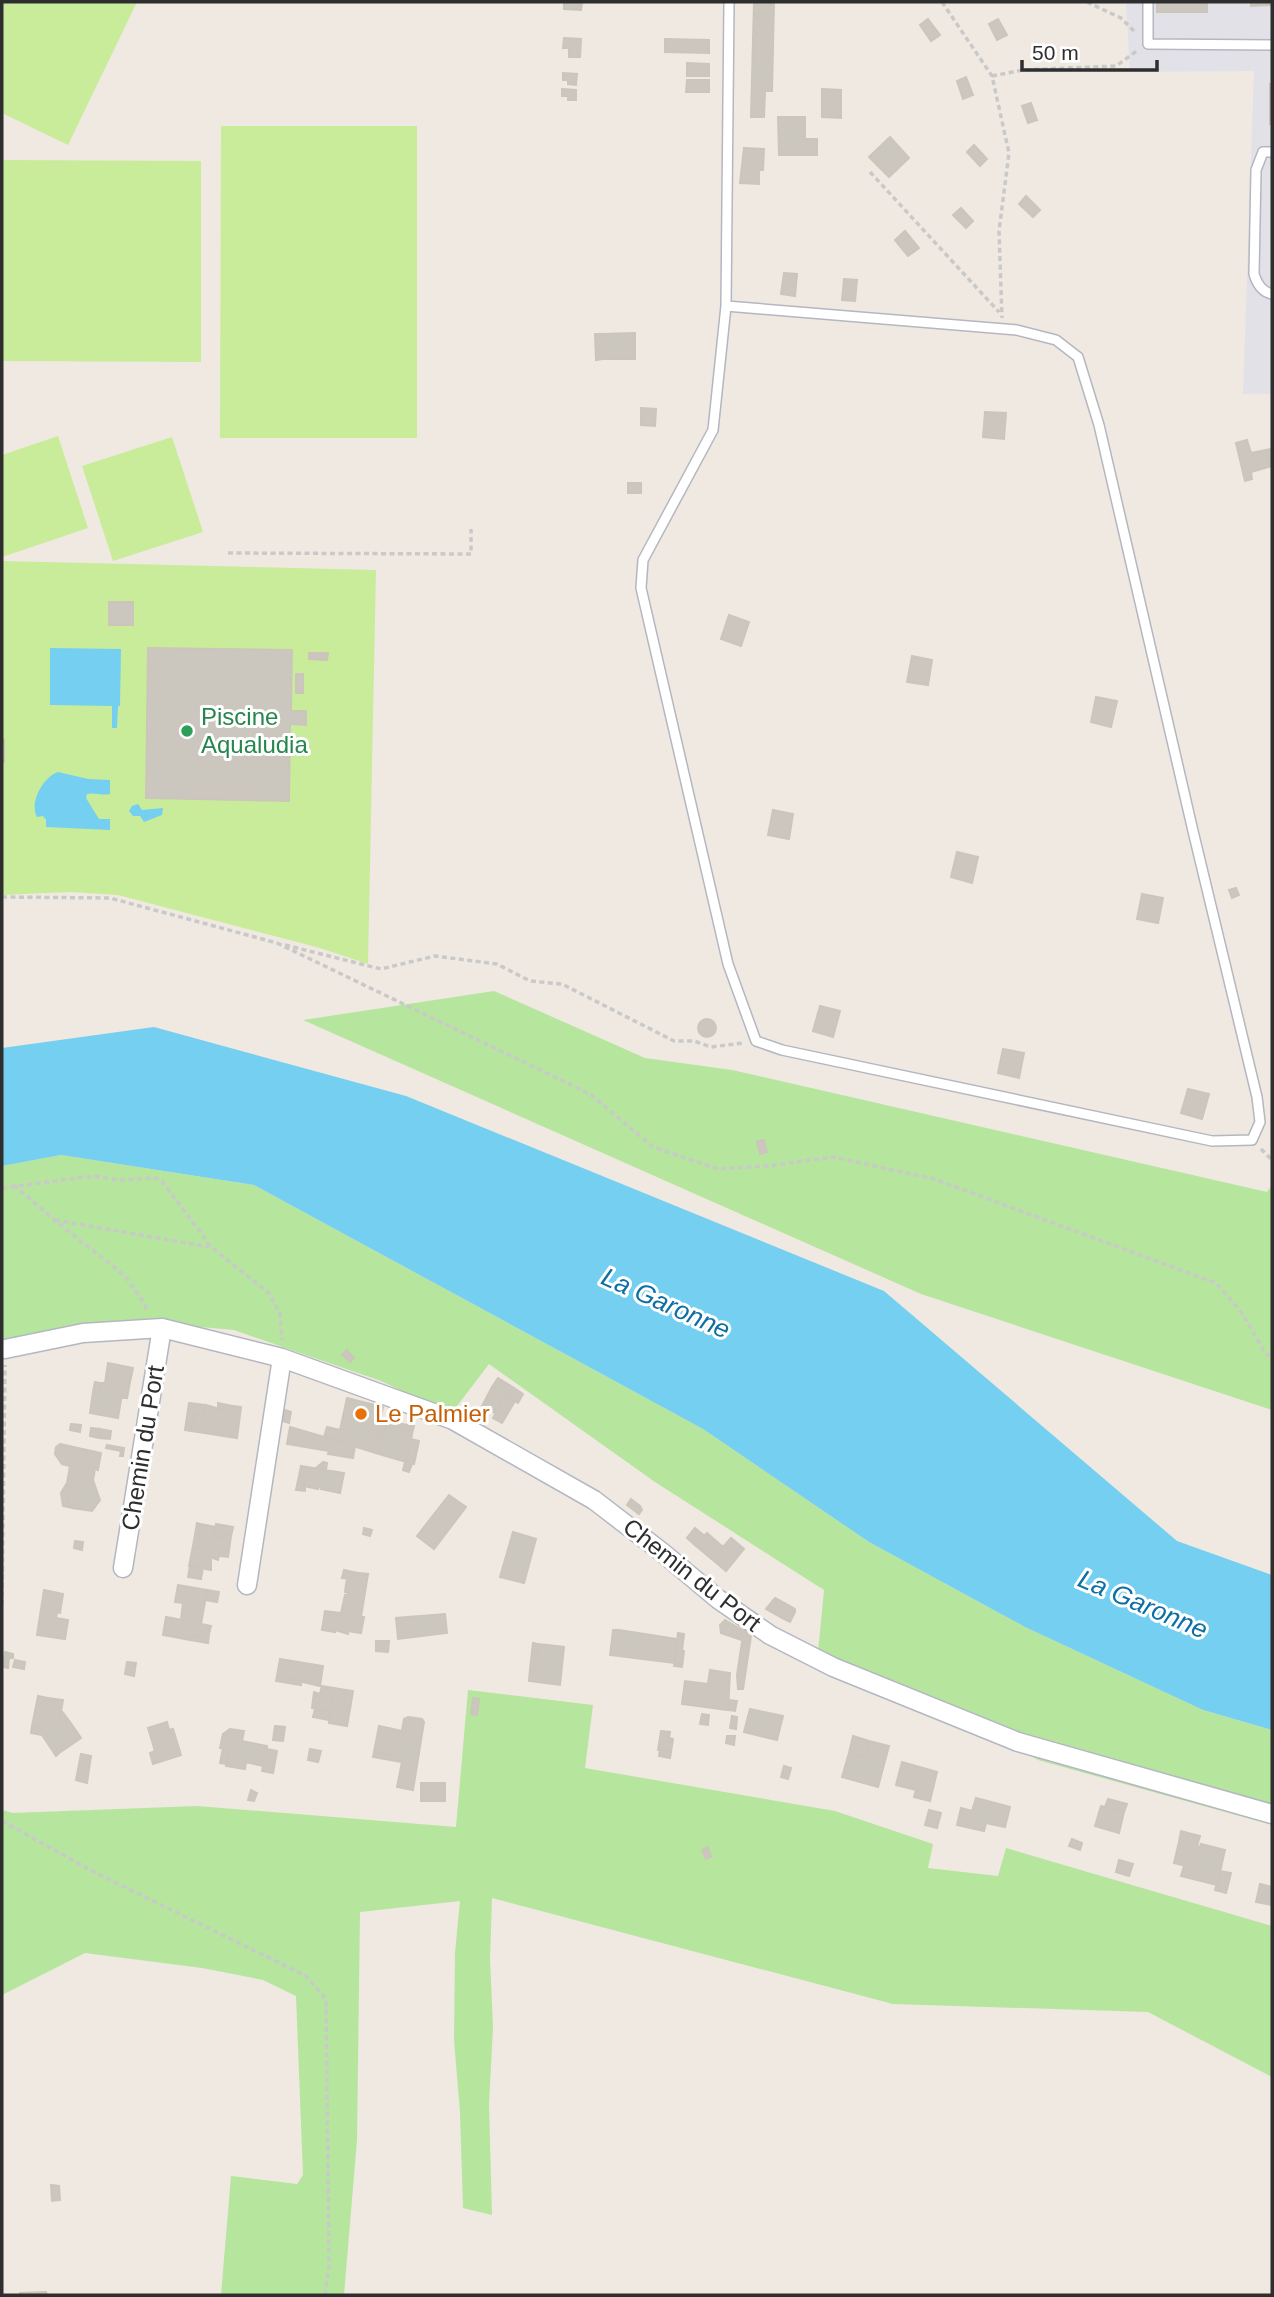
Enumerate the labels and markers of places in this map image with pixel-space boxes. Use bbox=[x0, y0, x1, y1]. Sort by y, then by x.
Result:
place label: Piscine Aqualudia bbox=[201, 703, 308, 758]
marker: Piscine Aqualudia bbox=[179, 723, 195, 739]
place label: Le Palmier bbox=[375, 1400, 490, 1427]
marker: Le Palmier bbox=[353, 1406, 369, 1422]

